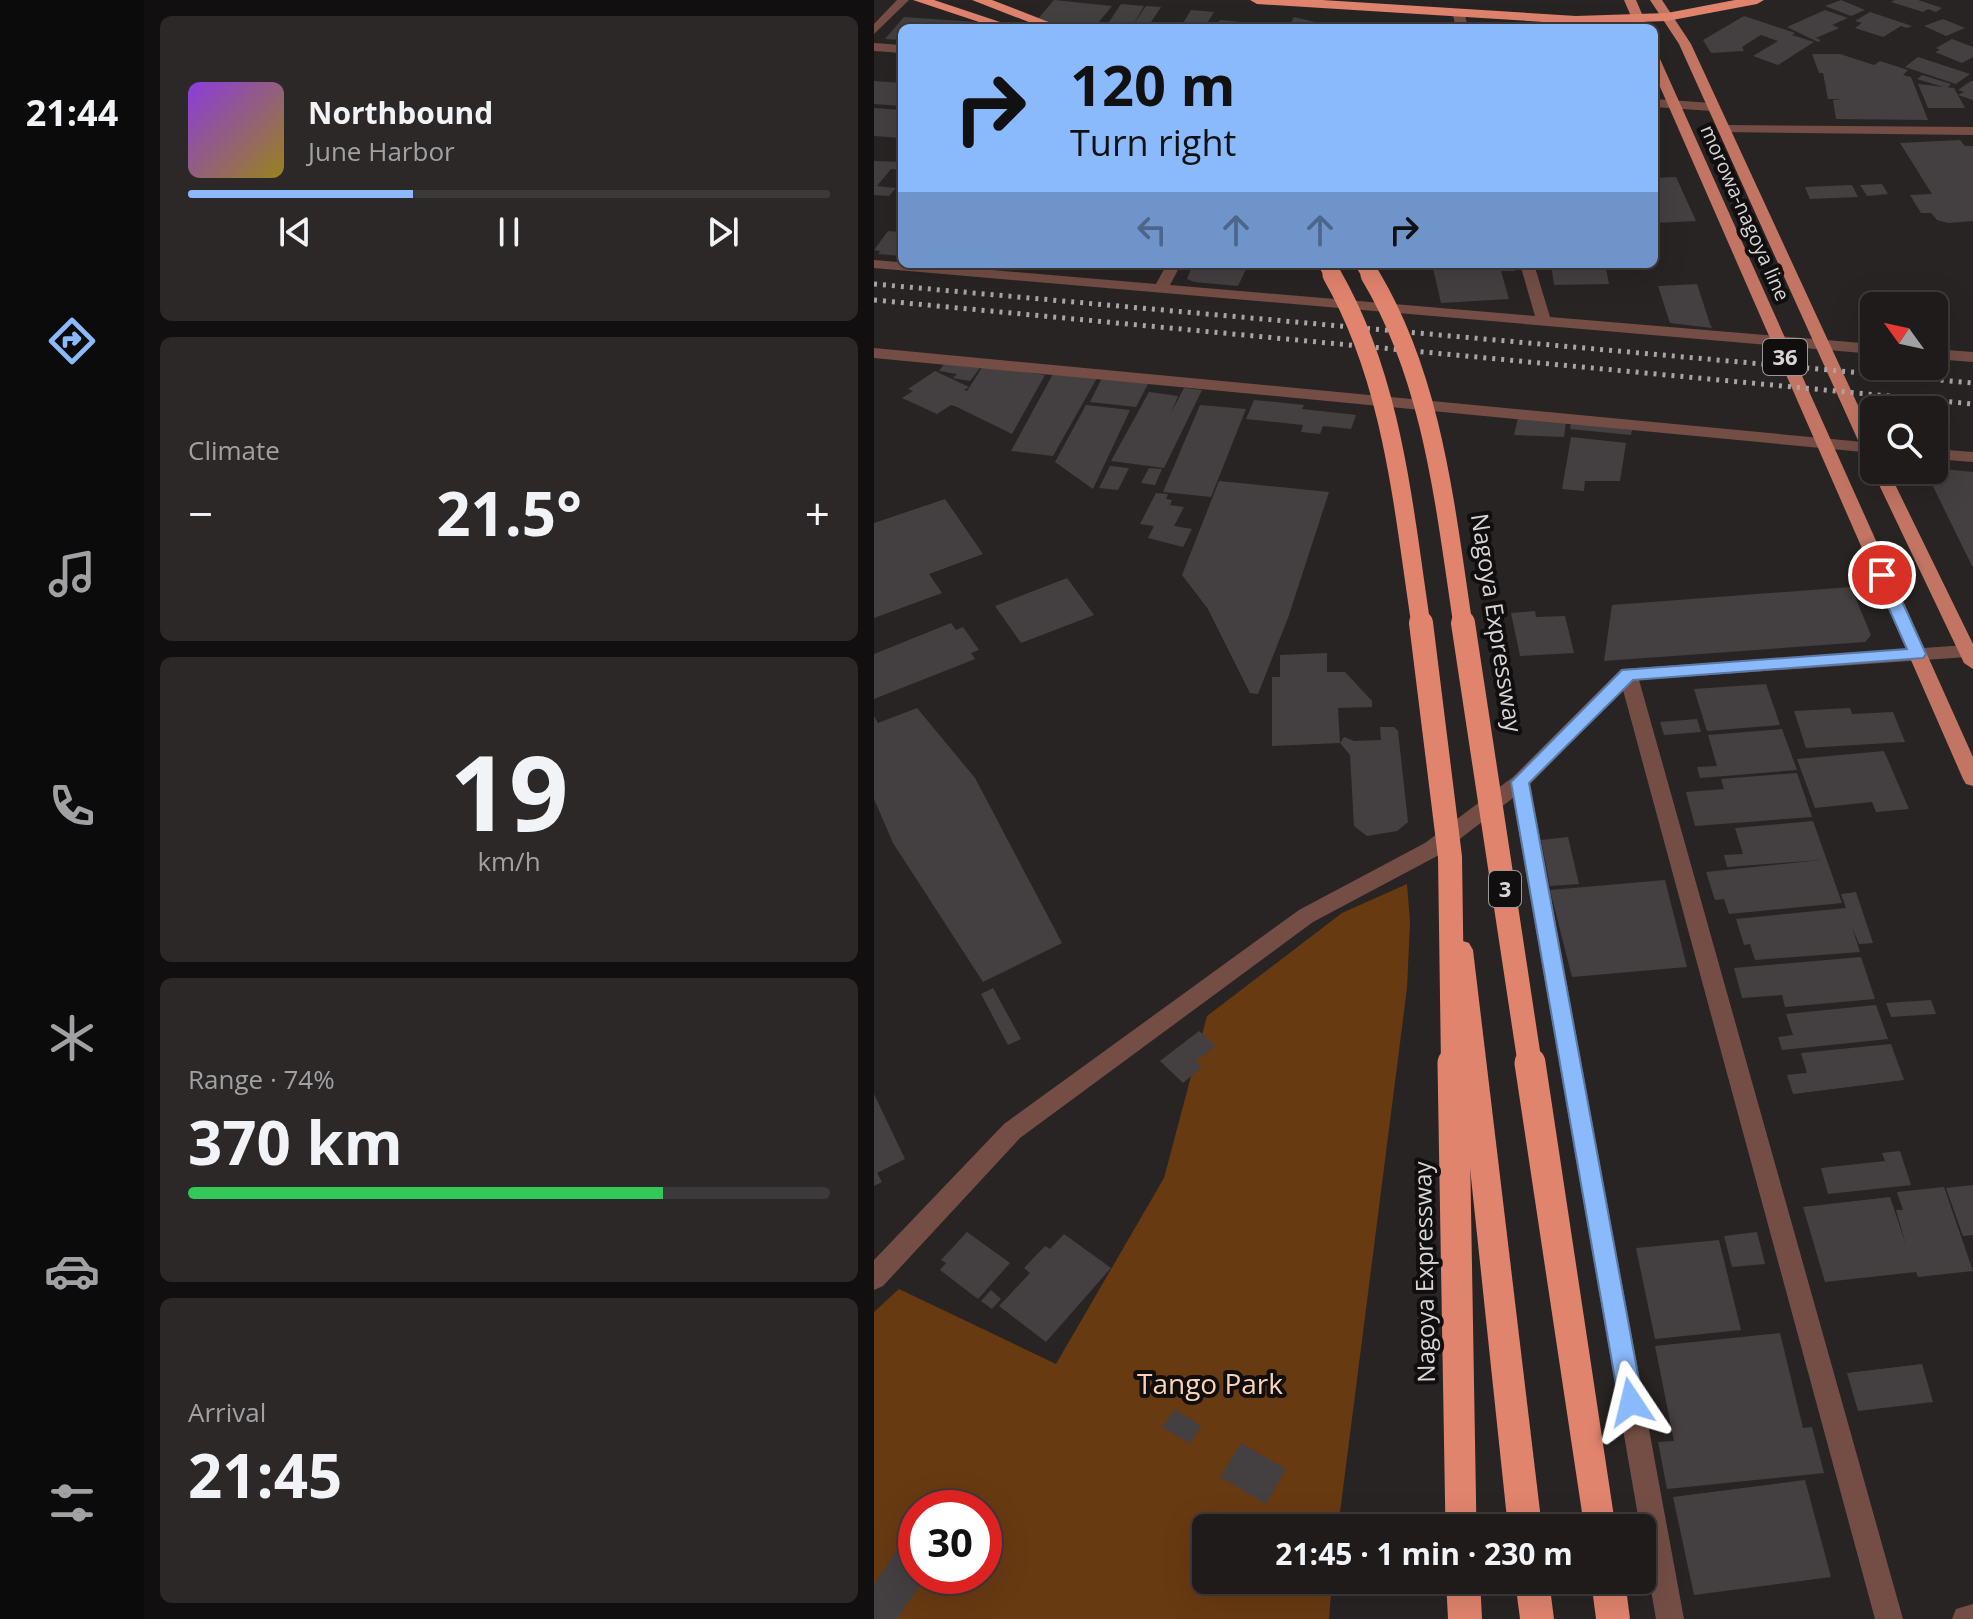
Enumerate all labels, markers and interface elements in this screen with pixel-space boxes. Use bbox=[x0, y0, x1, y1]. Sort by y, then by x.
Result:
text: 120 m bbox=[1070, 46, 1236, 122]
icon: right bbox=[938, 56, 1042, 160]
text: 21:44 bbox=[26, 88, 118, 137]
text: Northbound bbox=[308, 92, 493, 133]
text: Turn right bbox=[1070, 118, 1236, 167]
street label: morowa-nagoya line bbox=[1694, 121, 1796, 305]
text: June Harbor bbox=[308, 133, 455, 169]
icon: left bbox=[1130, 208, 1174, 252]
icon: ahead bbox=[1214, 208, 1258, 252]
icon: ahead bbox=[1298, 208, 1342, 252]
icon: right bbox=[1382, 208, 1426, 252]
icon: previous bbox=[273, 210, 317, 254]
icon: pause bbox=[487, 210, 531, 254]
icon: next bbox=[701, 210, 745, 254]
north arrow bbox=[1860, 292, 1948, 380]
map controls bbox=[1860, 292, 1948, 484]
icon: directions bbox=[44, 313, 100, 369]
road number: 36 bbox=[1763, 339, 1807, 375]
button: search bbox=[1860, 396, 1948, 484]
text: Climate bbox=[188, 432, 280, 468]
text: 21.5° bbox=[436, 472, 582, 554]
text: − bbox=[188, 483, 213, 543]
text: + bbox=[805, 483, 830, 543]
street label: Nagoya Expressway bbox=[1464, 511, 1531, 736]
pin bbox=[1848, 541, 1916, 609]
icon: music bbox=[44, 546, 100, 602]
icon: arrive bbox=[1860, 553, 1904, 597]
text: 19 bbox=[450, 720, 568, 861]
icon: phone bbox=[44, 778, 100, 834]
text: km/h bbox=[477, 843, 541, 879]
road number: 3 bbox=[1489, 871, 1521, 907]
icon: climate bbox=[44, 1010, 100, 1066]
text: Range · 74% bbox=[188, 1061, 335, 1097]
text: 370 km bbox=[188, 1101, 403, 1183]
street label: Nagoya Expressway bbox=[1405, 1160, 1442, 1383]
icon: car bbox=[44, 1243, 100, 1299]
position arrow bbox=[1589, 1360, 1673, 1444]
park label: Tango Park bbox=[1137, 1364, 1283, 1402]
text: Arrival bbox=[188, 1394, 266, 1430]
text: 21:45 bbox=[188, 1434, 342, 1516]
icon: filters bbox=[44, 1475, 100, 1531]
speed limit sign: 30 bbox=[898, 1490, 1002, 1594]
text: 21:45 · 1 min · 230 m bbox=[1275, 1533, 1573, 1574]

